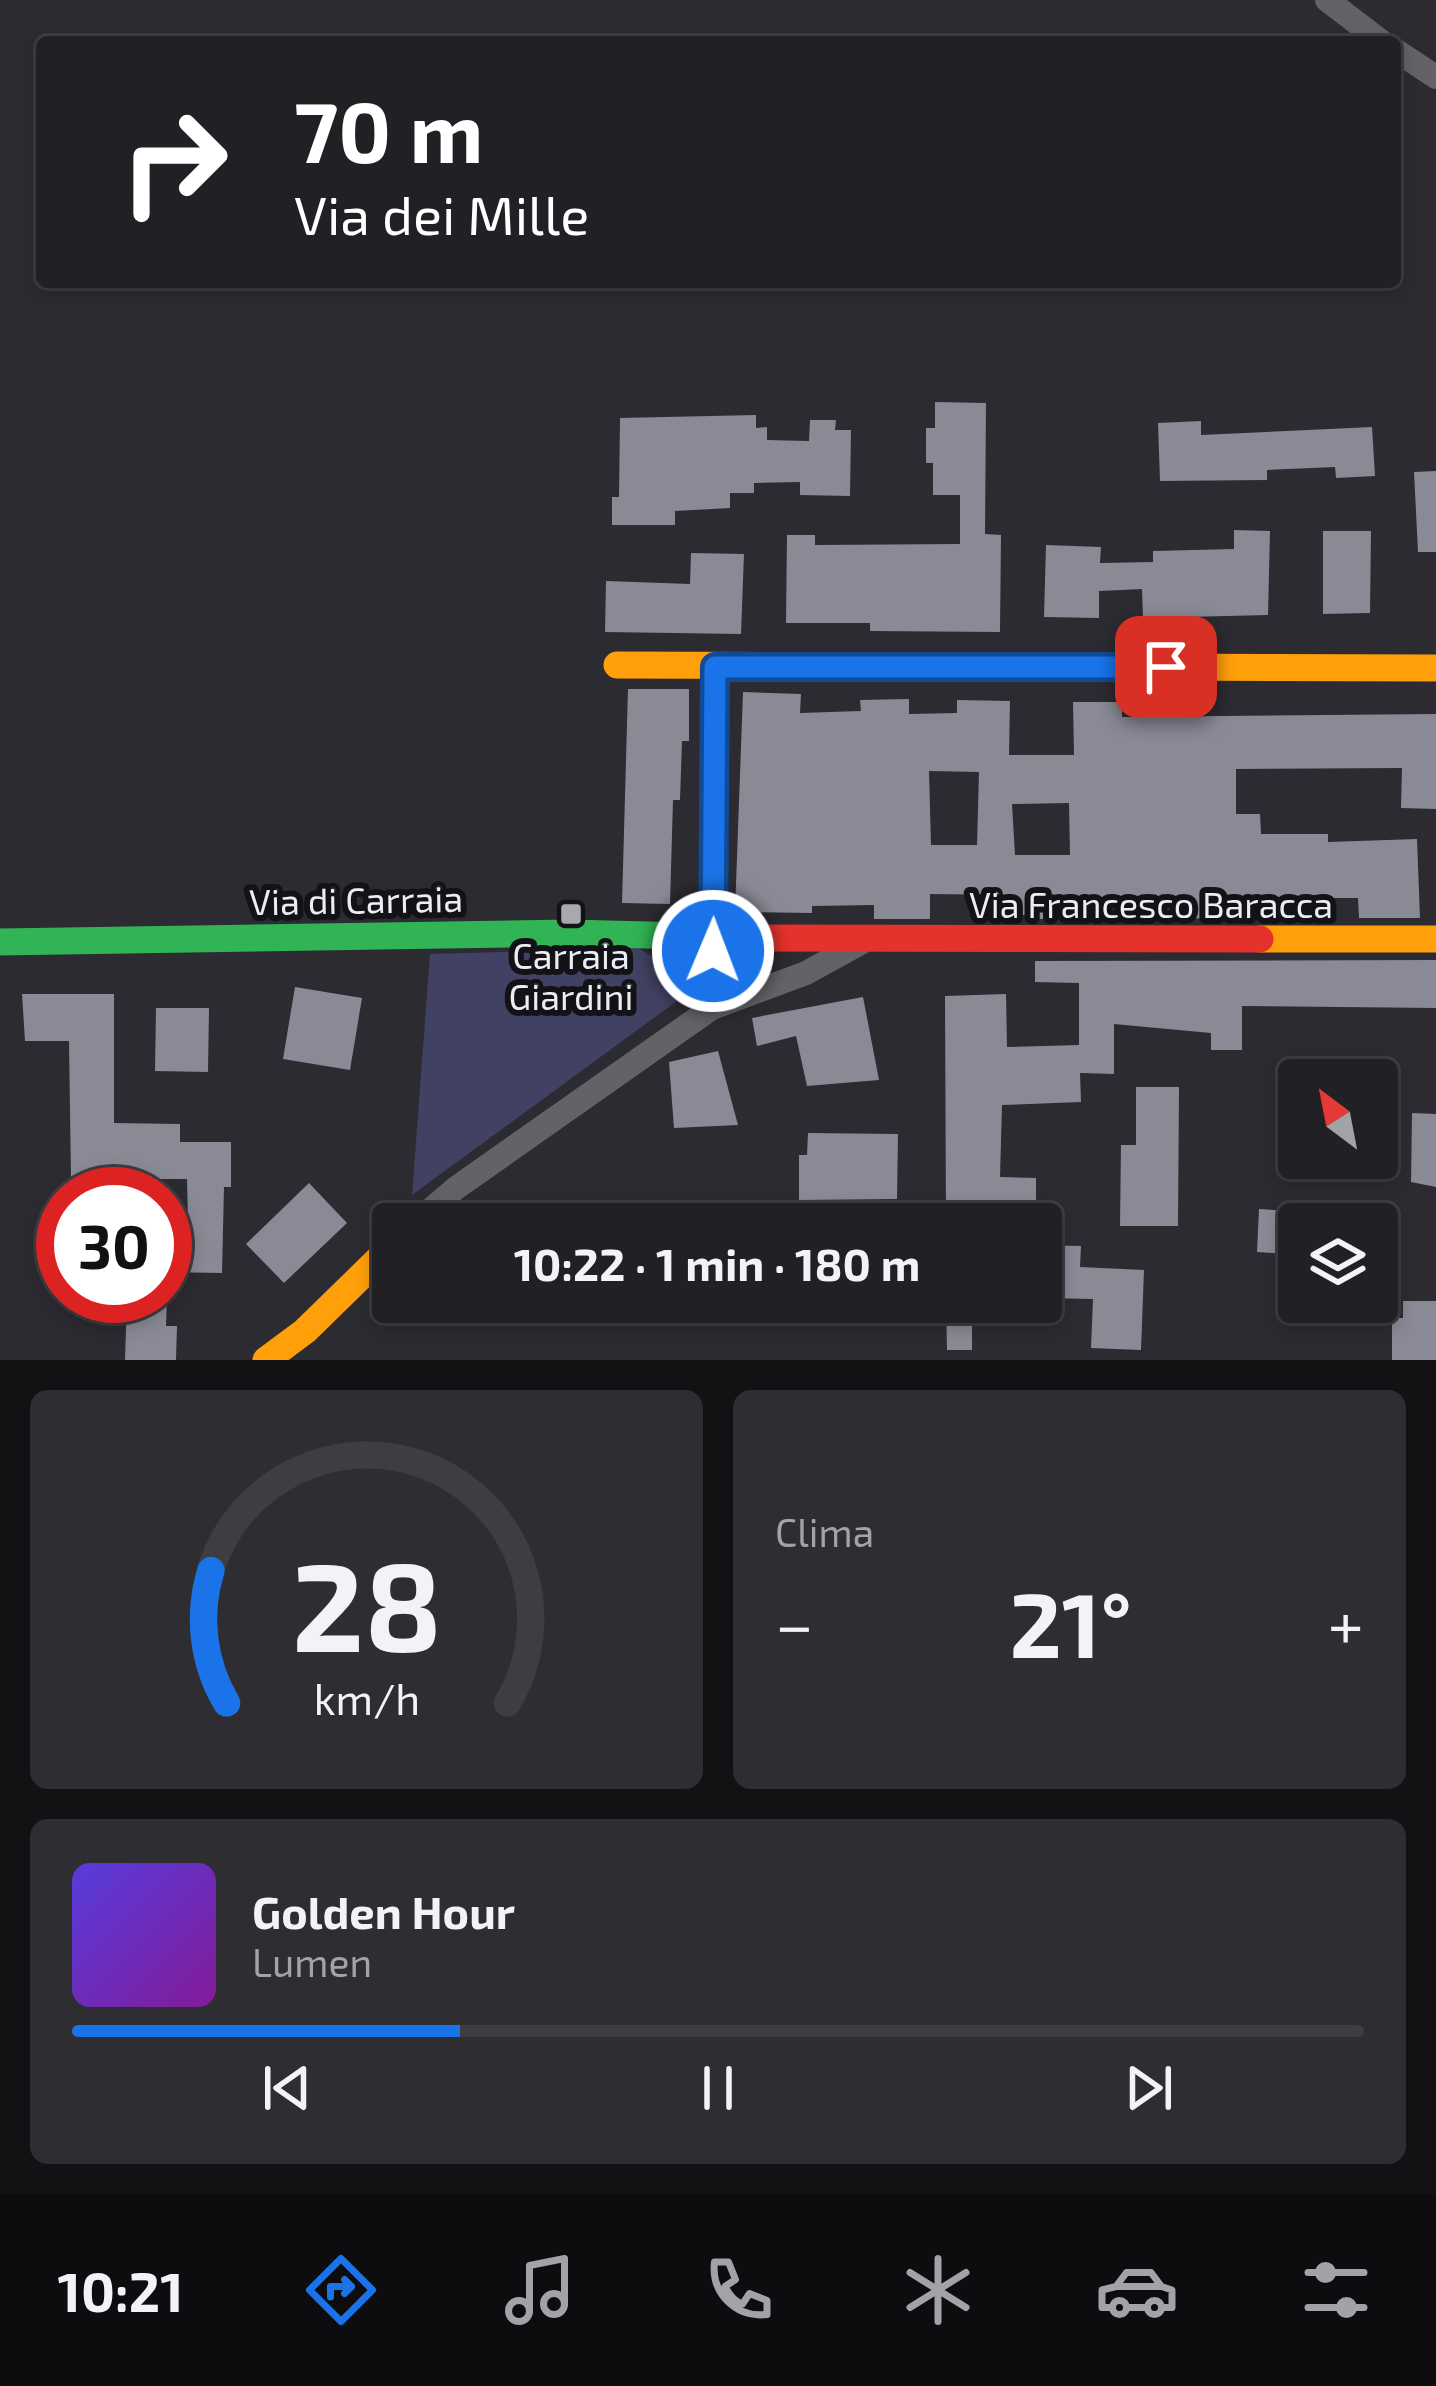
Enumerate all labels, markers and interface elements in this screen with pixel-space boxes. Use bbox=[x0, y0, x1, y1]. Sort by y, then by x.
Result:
text: 70 m bbox=[294, 79, 484, 180]
icon: right bbox=[96, 84, 252, 240]
text: Via dei Mille bbox=[294, 181, 589, 246]
pin bbox=[1115, 616, 1217, 718]
icon: arrive bbox=[1133, 634, 1199, 700]
street label: Via di Carraia bbox=[249, 876, 463, 922]
street label: Via Francesco Baracca bbox=[969, 882, 1333, 925]
position arrow bbox=[650, 888, 776, 1014]
marker: Carraia Giardini bbox=[558, 901, 584, 927]
place label: Carraia Giardini bbox=[509, 933, 633, 1017]
north arrow bbox=[1278, 1059, 1398, 1179]
map controls bbox=[1278, 1059, 1398, 1323]
speed limit sign: 30 bbox=[36, 1167, 192, 1323]
button: layers bbox=[1278, 1203, 1398, 1323]
text: 10:22 · 1 min · 180 m bbox=[514, 1236, 920, 1290]
text: Clima bbox=[775, 1508, 874, 1555]
text: 28 bbox=[291, 1527, 442, 1677]
text: 21° bbox=[1010, 1568, 1132, 1676]
text: − bbox=[775, 1583, 814, 1662]
text: + bbox=[1328, 1583, 1364, 1662]
text: km/h bbox=[313, 1671, 420, 1723]
text: Golden Hour bbox=[252, 1884, 515, 1938]
text: Lumen bbox=[252, 1938, 372, 1985]
icon: previous bbox=[254, 2055, 320, 2121]
icon: pause bbox=[685, 2055, 751, 2121]
icon: next bbox=[1116, 2055, 1182, 2121]
icon: directions bbox=[299, 2248, 383, 2332]
icon: music bbox=[498, 2248, 582, 2332]
icon: phone bbox=[697, 2248, 781, 2332]
icon: climate bbox=[896, 2248, 980, 2332]
icon: car bbox=[1095, 2248, 1179, 2332]
icon: filters bbox=[1294, 2248, 1378, 2332]
text: 10:21 bbox=[58, 2258, 184, 2323]

